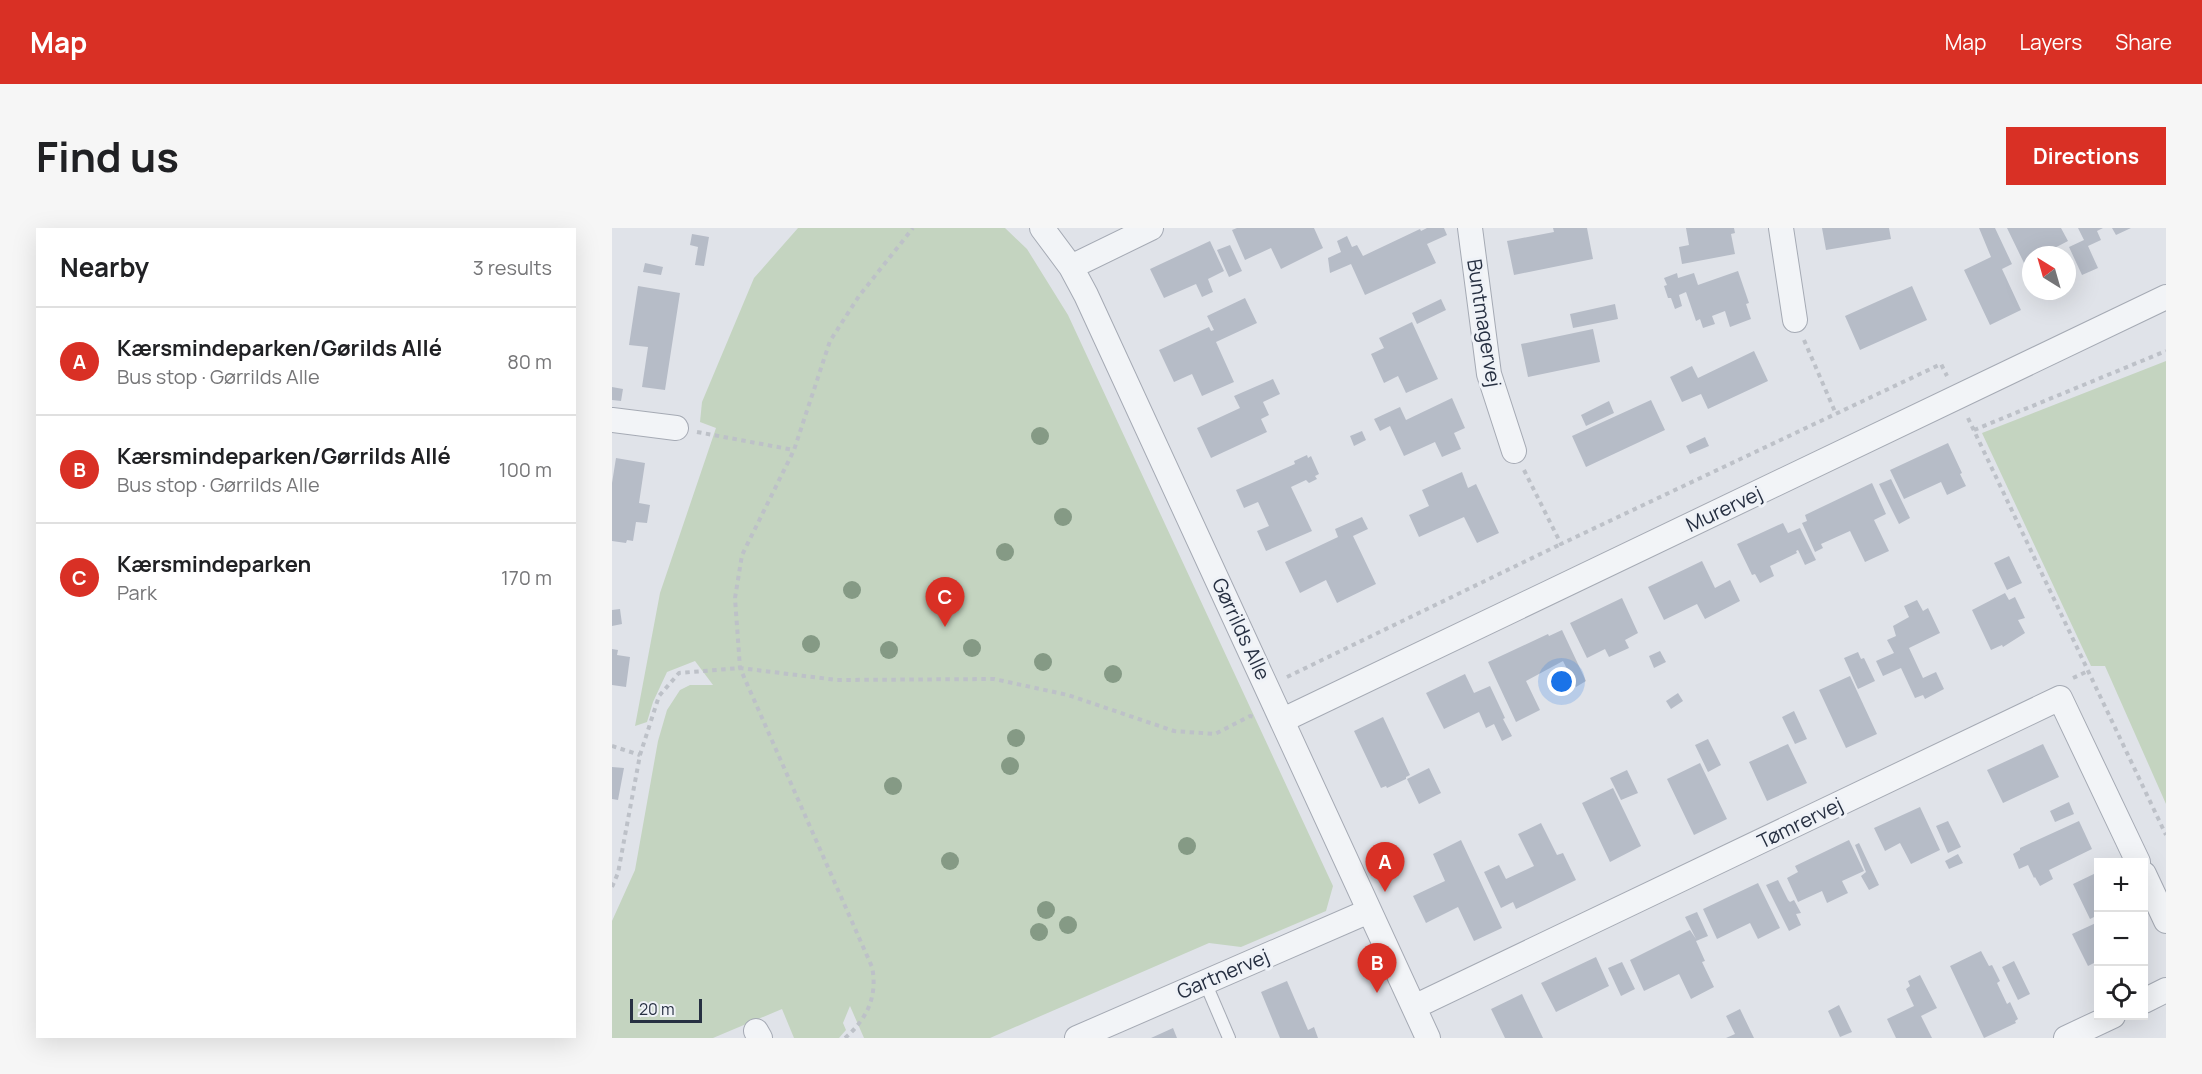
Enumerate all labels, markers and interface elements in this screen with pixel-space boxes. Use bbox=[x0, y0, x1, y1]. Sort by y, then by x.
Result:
text: Map bbox=[30, 23, 87, 61]
text: Map bbox=[1945, 28, 1986, 56]
text: Layers bbox=[2019, 28, 2082, 56]
text: Share bbox=[2115, 28, 2172, 56]
text: Find us bbox=[36, 127, 179, 185]
button: Directions bbox=[2006, 127, 2166, 185]
north arrow bbox=[2022, 246, 2076, 300]
text: Nearby bbox=[60, 249, 149, 285]
text: 3 results bbox=[473, 254, 552, 281]
street label: Buntmagervej bbox=[1461, 257, 1508, 389]
text: Kærsmindeparken/Gørilds Allé bbox=[117, 333, 442, 363]
text: A bbox=[73, 348, 86, 375]
text: 80 m bbox=[507, 348, 552, 375]
text: Bus stop · Gørrilds Alle bbox=[117, 363, 320, 390]
text: Kærsmindeparken/Gørrilds Allé bbox=[117, 441, 451, 471]
text: B bbox=[73, 456, 86, 483]
text: 100 m bbox=[499, 456, 552, 483]
text: Bus stop · Gørrilds Alle bbox=[117, 471, 320, 498]
street label: Murervej bbox=[1681, 479, 1766, 538]
text: Kærsmindeparken bbox=[117, 549, 311, 579]
text: C bbox=[72, 564, 87, 591]
text: 170 m bbox=[501, 564, 552, 591]
street label: Gørrilds Alle bbox=[1206, 573, 1277, 684]
pin: C bbox=[926, 578, 964, 627]
text: Park bbox=[117, 579, 157, 606]
your location bbox=[1547, 667, 1576, 696]
street label: Tømrervej bbox=[1753, 790, 1847, 855]
pin: A bbox=[1366, 842, 1404, 892]
map controls bbox=[2094, 858, 2148, 1020]
button: + bbox=[2094, 858, 2148, 912]
button: − bbox=[2094, 912, 2148, 966]
street label: Gartnervej bbox=[1173, 942, 1273, 1005]
pin: B bbox=[1358, 944, 1396, 993]
button: locate bbox=[2094, 966, 2148, 1020]
scale bar bbox=[630, 996, 702, 1024]
text: 20 m bbox=[639, 998, 675, 1020]

